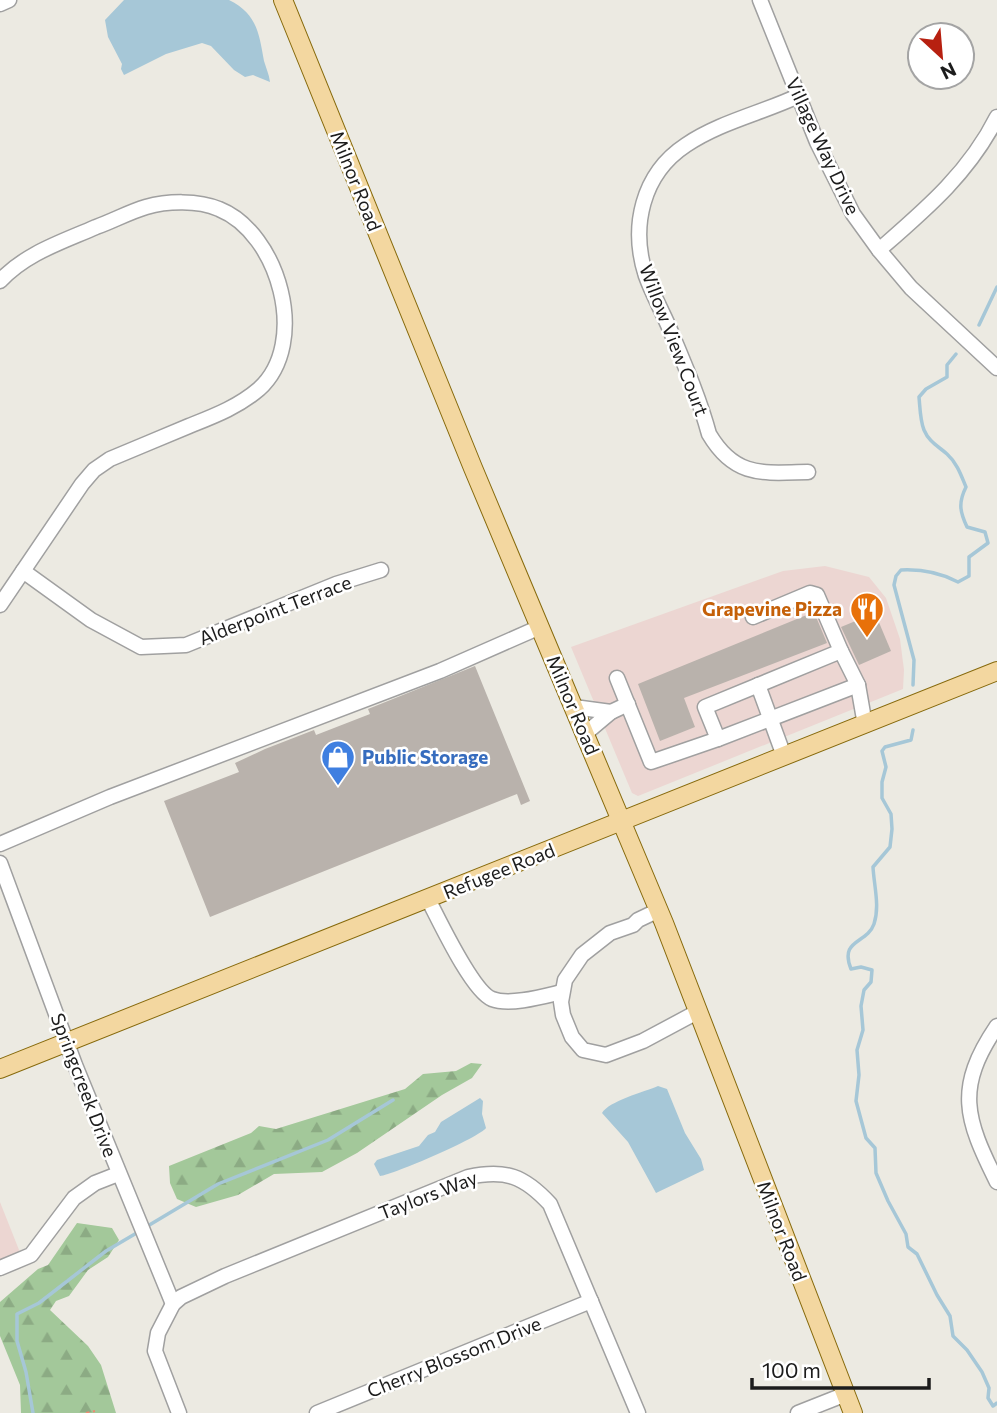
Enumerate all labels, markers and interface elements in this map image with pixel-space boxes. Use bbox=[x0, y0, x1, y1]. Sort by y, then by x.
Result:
north arrow bbox=[906, 21, 976, 91]
text: N bbox=[937, 58, 960, 85]
street label: Village Way Drive bbox=[782, 74, 865, 218]
street label: Milnor Road bbox=[326, 127, 387, 234]
street label: Willow View Court bbox=[635, 261, 714, 419]
street label: Alderpoint Terrace bbox=[195, 570, 354, 649]
restaurant icon: Grapevine Pizza bbox=[848, 590, 886, 639]
place label: Grapevine Pizza bbox=[702, 597, 842, 620]
street label: Milnor Road bbox=[542, 652, 605, 758]
shop icon: Public Storage bbox=[319, 738, 357, 787]
place label: Public Storage bbox=[362, 745, 488, 768]
street label: Refugee Road bbox=[440, 838, 558, 903]
street label: Springcreek Drive bbox=[46, 1010, 123, 1160]
street label: Taylors Way bbox=[375, 1165, 481, 1224]
street label: Milnor Road bbox=[753, 1177, 812, 1284]
street label: Cherry Blossom Drive bbox=[363, 1311, 544, 1402]
scale bar bbox=[752, 1346, 929, 1390]
text: 100 m bbox=[762, 1357, 821, 1382]

